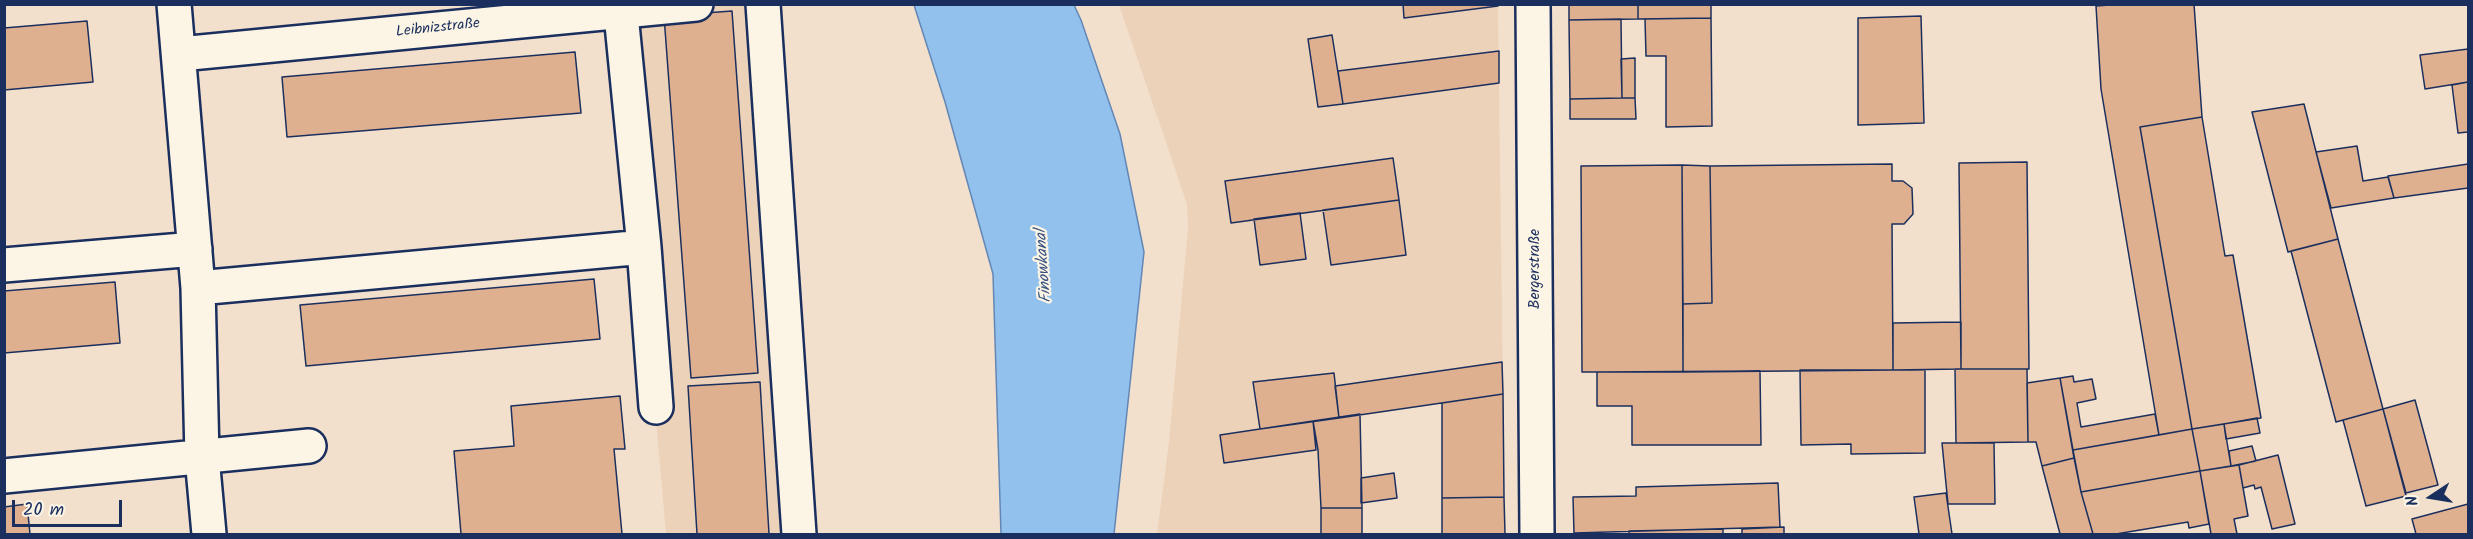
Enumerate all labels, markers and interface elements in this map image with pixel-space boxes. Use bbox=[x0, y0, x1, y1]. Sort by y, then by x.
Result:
street label: Leibnizstraße bbox=[395, 16, 481, 42]
water label: Finowkanal bbox=[1033, 229, 1057, 303]
street label: Bergerstraße bbox=[1527, 229, 1545, 309]
north arrow bbox=[2401, 467, 2461, 527]
scale bar bbox=[15, 488, 124, 526]
text: N bbox=[2400, 493, 2426, 508]
text: 20 m bbox=[23, 496, 64, 525]

